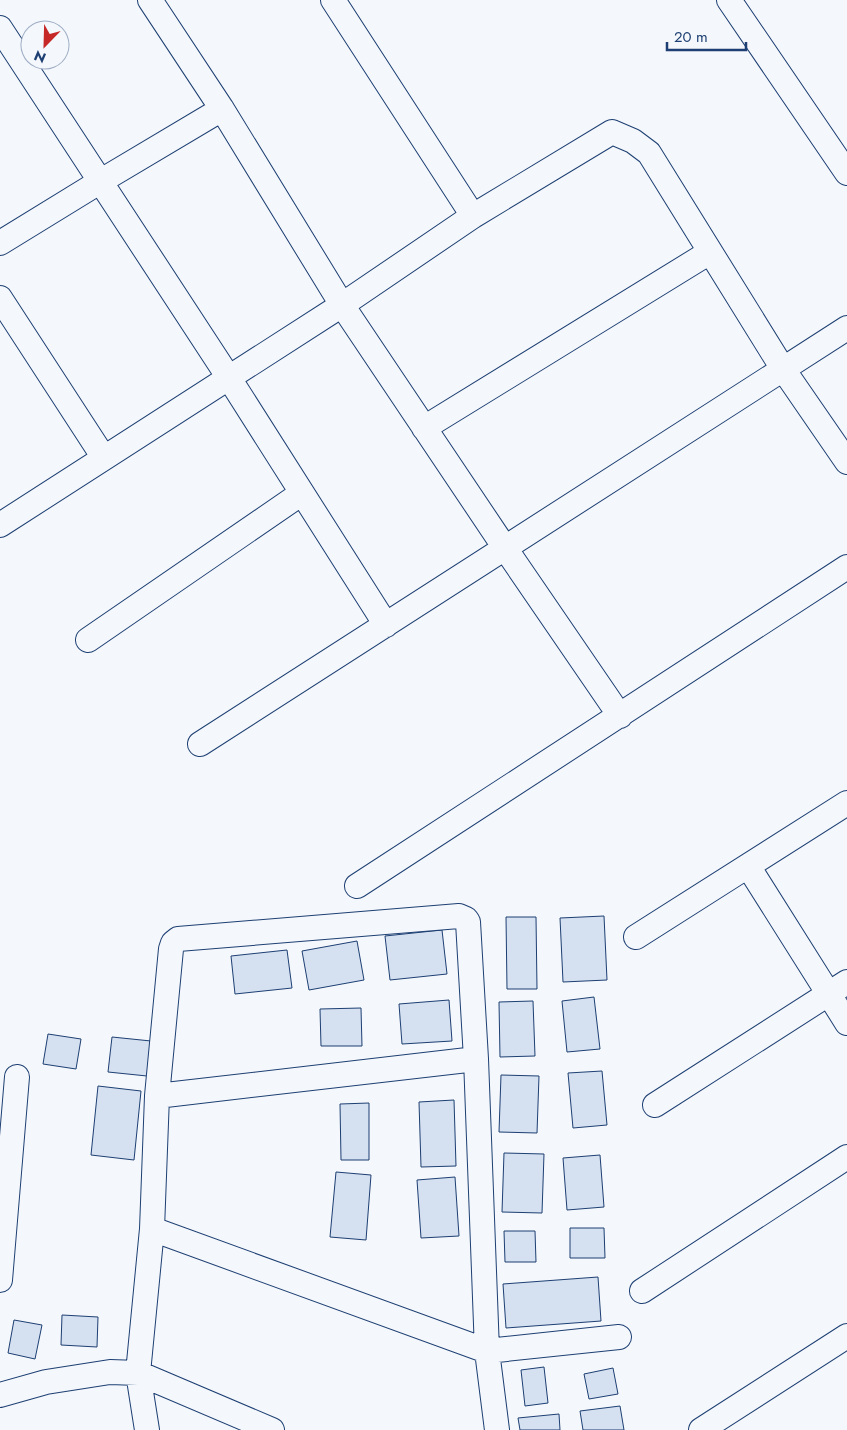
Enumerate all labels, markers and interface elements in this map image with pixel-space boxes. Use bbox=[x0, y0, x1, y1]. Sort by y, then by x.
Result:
north arrow bbox=[20, 20, 70, 70]
scale bar bbox=[667, 20, 746, 52]
text: 20 m bbox=[674, 26, 708, 48]
text: N bbox=[31, 46, 49, 68]

